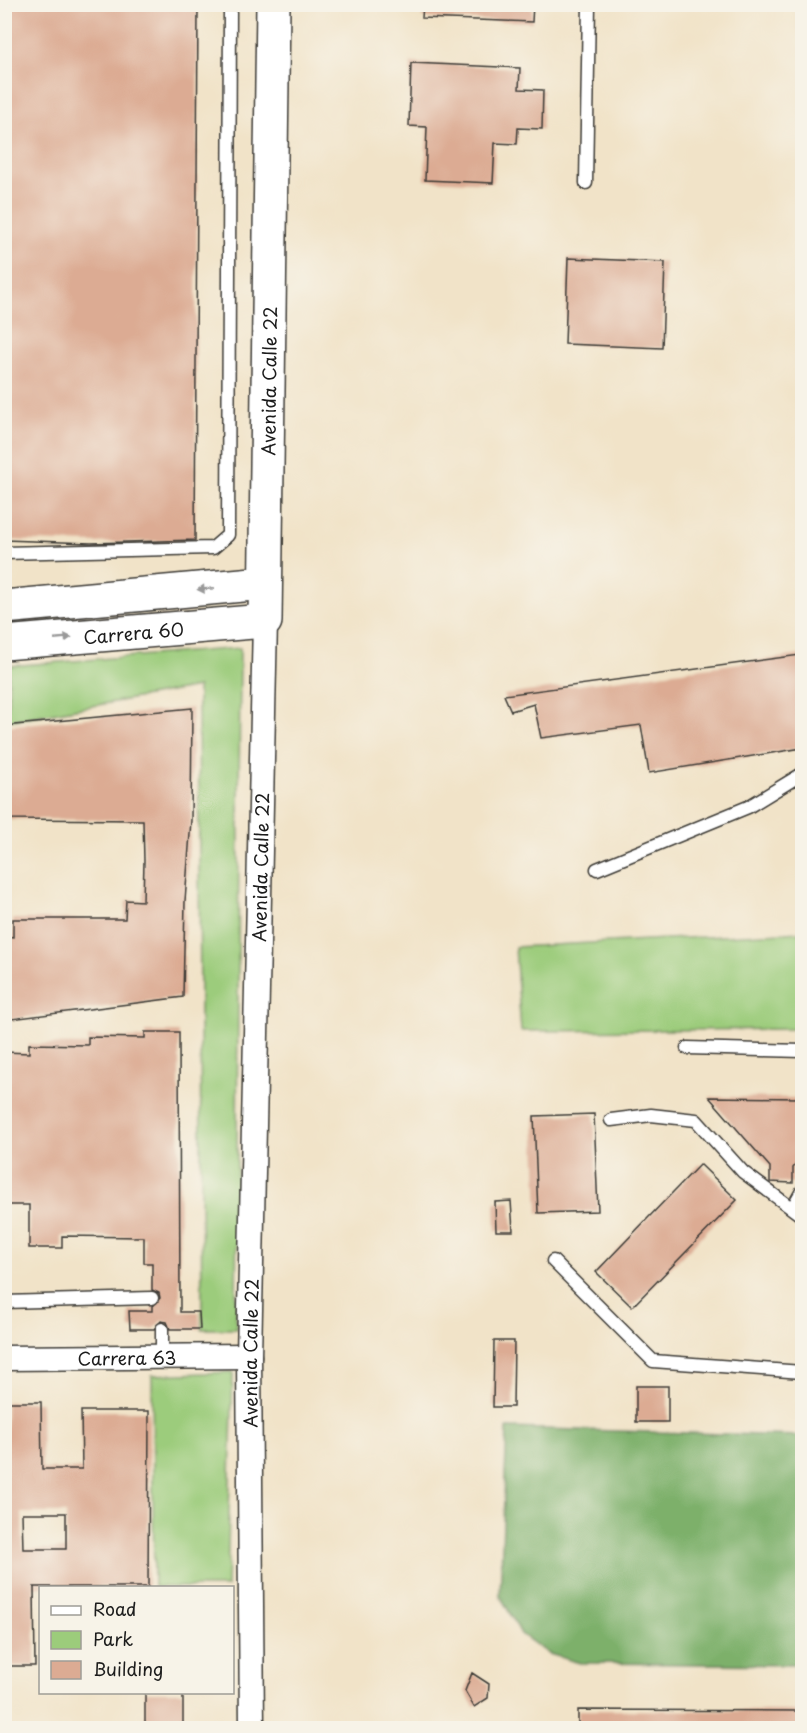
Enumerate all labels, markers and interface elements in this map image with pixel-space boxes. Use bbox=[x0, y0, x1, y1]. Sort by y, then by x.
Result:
street label: Avenida Calle 22 bbox=[254, 306, 283, 456]
one-way arrow bbox=[196, 584, 215, 594]
street label: Carrera 60 bbox=[82, 614, 185, 650]
one-way arrow bbox=[53, 634, 72, 643]
street label: Avenida Calle 22 bbox=[245, 792, 275, 942]
street label: Avenida Calle 22 bbox=[235, 1278, 264, 1428]
street label: Carrera 63 bbox=[77, 1343, 177, 1371]
legend bbox=[39, 1586, 234, 1694]
text: Road bbox=[93, 1595, 137, 1622]
text: Park bbox=[93, 1625, 133, 1652]
text: Building bbox=[93, 1655, 163, 1682]

